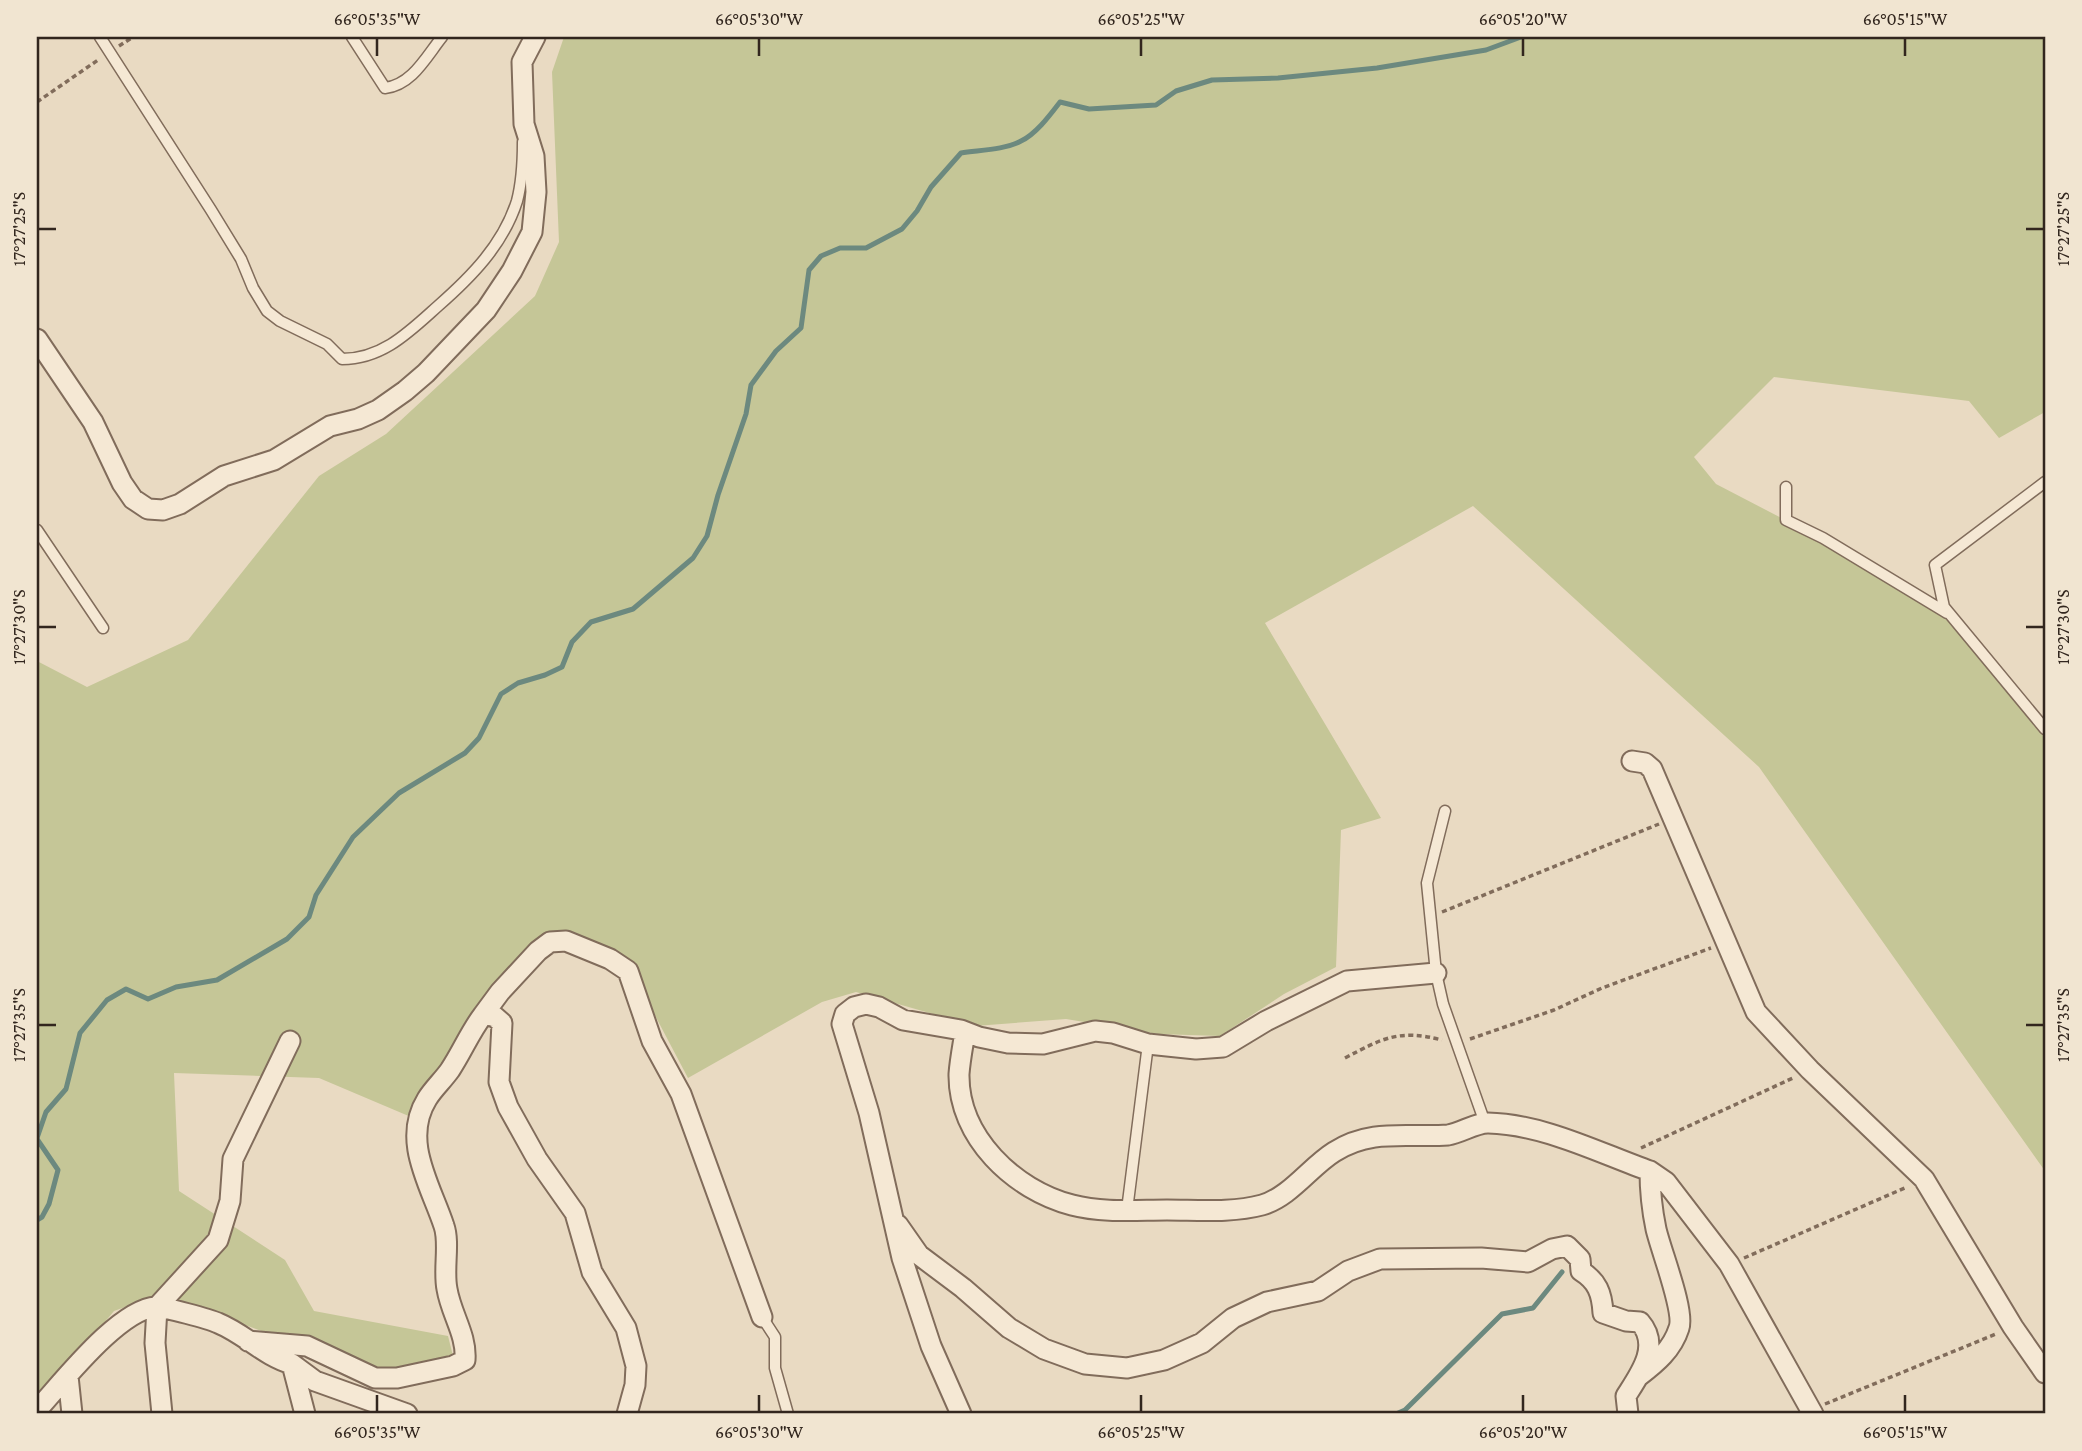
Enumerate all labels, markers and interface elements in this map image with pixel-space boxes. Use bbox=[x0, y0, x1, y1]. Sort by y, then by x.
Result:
text: 66°05'35"W bbox=[334, 9, 421, 29]
text: 66°05'30"W bbox=[715, 9, 804, 29]
text: 66°05'25"W bbox=[1097, 9, 1185, 29]
text: 66°05'20"W bbox=[1479, 9, 1568, 29]
text: 66°05'15"W bbox=[1863, 9, 1948, 29]
text: 17°27'25"S bbox=[9, 192, 29, 266]
text: 17°27'25"S bbox=[2053, 192, 2073, 266]
text: 17°27'30"S bbox=[9, 589, 29, 665]
text: 17°27'30"S bbox=[2053, 589, 2073, 665]
text: 17°27'35"S bbox=[9, 988, 29, 1062]
text: 17°27'35"S bbox=[2053, 988, 2073, 1062]
text: 66°05'35"W bbox=[334, 1422, 421, 1442]
text: 66°05'30"W bbox=[715, 1422, 804, 1442]
text: 66°05'25"W bbox=[1097, 1422, 1185, 1442]
text: 66°05'20"W bbox=[1479, 1422, 1568, 1442]
text: 66°05'15"W bbox=[1863, 1422, 1948, 1442]

